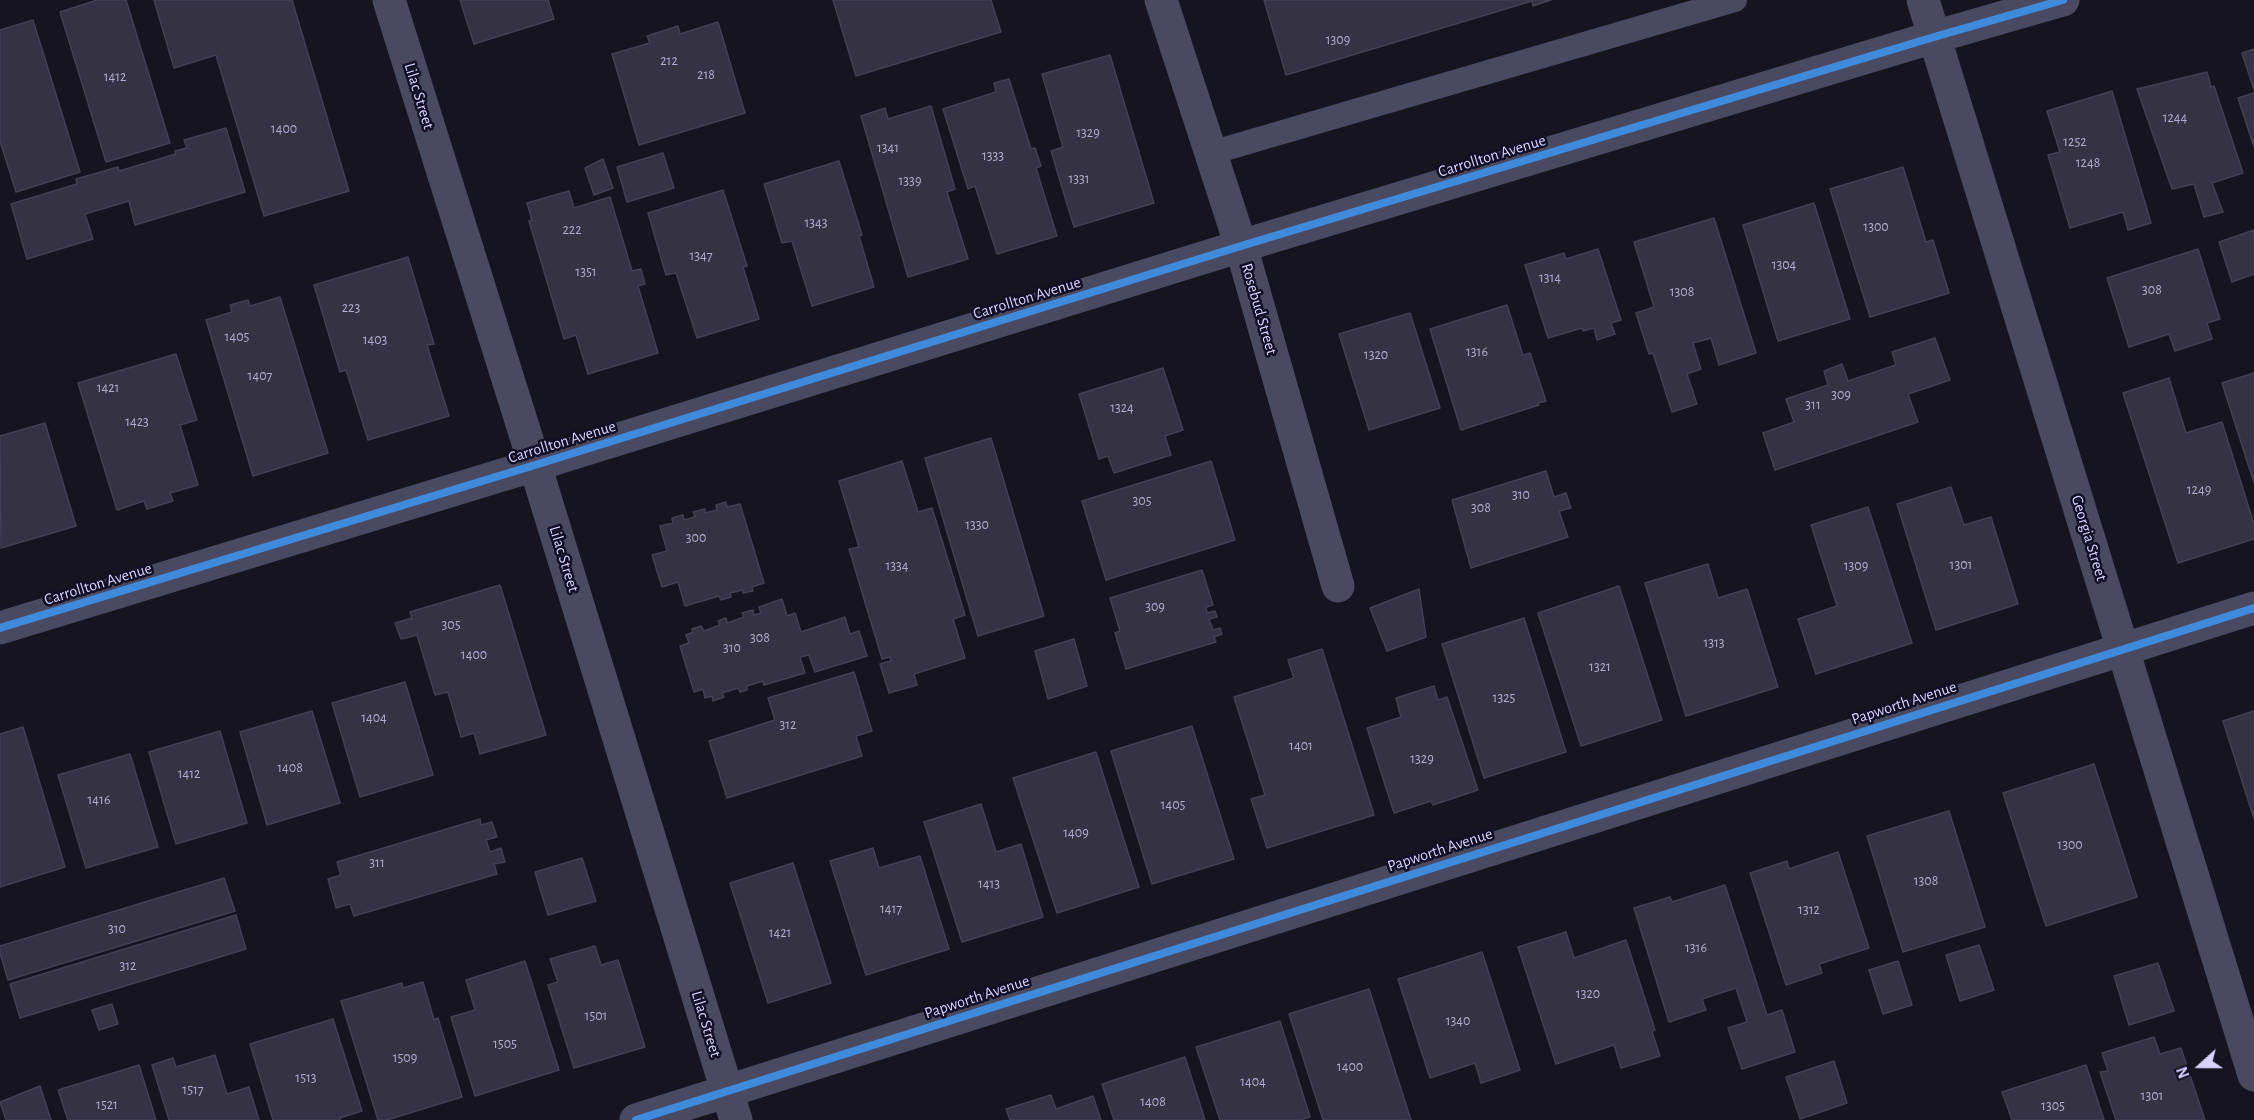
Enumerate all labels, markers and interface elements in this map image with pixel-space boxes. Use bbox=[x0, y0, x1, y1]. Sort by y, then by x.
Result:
house number: 1309 bbox=[1326, 32, 1350, 48]
house number: 212 bbox=[660, 53, 678, 69]
street label: Lilac Street bbox=[400, 61, 438, 131]
house number: 218 bbox=[697, 67, 715, 83]
house number: 1412 bbox=[104, 69, 126, 85]
house number: 1244 bbox=[2163, 110, 2187, 126]
house number: 1400 bbox=[271, 121, 297, 137]
house number: 1329 bbox=[1076, 125, 1100, 141]
street label: Carrollton Avenue bbox=[1436, 130, 1548, 182]
house number: 1252 bbox=[2063, 134, 2087, 150]
house number: 1341 bbox=[877, 140, 899, 156]
house number: 1333 bbox=[982, 148, 1004, 164]
house number: 1248 bbox=[2076, 155, 2100, 171]
house number: 1331 bbox=[1068, 171, 1090, 187]
house number: 1339 bbox=[899, 173, 921, 189]
house number: 1343 bbox=[804, 215, 828, 231]
house number: 1300 bbox=[1863, 219, 1889, 235]
house number: 222 bbox=[562, 222, 582, 238]
house number: 1347 bbox=[689, 248, 713, 264]
house number: 1304 bbox=[1772, 257, 1796, 273]
street label: Rosebud Street bbox=[1237, 261, 1281, 357]
house number: 1351 bbox=[575, 264, 597, 280]
house number: 1314 bbox=[1539, 270, 1561, 286]
street label: Carrollton Avenue bbox=[971, 272, 1083, 324]
house number: 308 bbox=[2142, 282, 2162, 298]
house number: 1308 bbox=[1670, 284, 1694, 300]
house number: 223 bbox=[342, 300, 360, 316]
house number: 1405 bbox=[225, 329, 249, 345]
house number: 1403 bbox=[363, 332, 387, 348]
house number: 1316 bbox=[1466, 344, 1488, 360]
house number: 1320 bbox=[1364, 347, 1388, 363]
house number: 1407 bbox=[248, 368, 272, 384]
house number: 1421 bbox=[97, 380, 119, 396]
house number: 309 bbox=[1831, 387, 1851, 403]
house number: 311 bbox=[1805, 397, 1821, 413]
house number: 1324 bbox=[1110, 400, 1134, 416]
house number: 1423 bbox=[125, 414, 149, 430]
street label: Carrollton Avenue bbox=[506, 416, 618, 468]
house number: 1249 bbox=[2187, 482, 2211, 498]
house number: 310 bbox=[1512, 487, 1530, 503]
house number: 305 bbox=[1132, 493, 1152, 509]
street label: Georgia Street bbox=[2067, 493, 2111, 583]
house number: 308 bbox=[1471, 500, 1491, 516]
house number: 1330 bbox=[965, 517, 989, 533]
street label: Lilac Street bbox=[545, 524, 583, 594]
house number: 300 bbox=[686, 530, 706, 546]
house number: 1301 bbox=[1950, 557, 1972, 573]
street label: Carrollton Avenue bbox=[42, 558, 154, 610]
house number: 1334 bbox=[885, 558, 909, 574]
house number: 1309 bbox=[1844, 558, 1868, 574]
house number: 309 bbox=[1145, 599, 1165, 615]
house number: 305 bbox=[441, 617, 461, 633]
house number: 308 bbox=[750, 630, 770, 646]
house number: 1313 bbox=[1703, 635, 1725, 651]
house number: 310 bbox=[723, 640, 741, 656]
house number: 1400 bbox=[461, 647, 487, 663]
house number: 1321 bbox=[1589, 659, 1611, 675]
street label: Papworth Avenue bbox=[1849, 677, 1959, 729]
house number: 1325 bbox=[1493, 690, 1515, 706]
house number: 1404 bbox=[361, 710, 387, 726]
house number: 312 bbox=[780, 717, 796, 733]
house number: 1401 bbox=[1289, 738, 1313, 754]
house number: 1329 bbox=[1410, 751, 1434, 767]
house number: 1408 bbox=[277, 760, 303, 776]
house number: 1412 bbox=[178, 766, 200, 782]
house number: 1416 bbox=[88, 792, 110, 808]
house number: 1405 bbox=[1161, 797, 1185, 813]
street label: Papworth Avenue bbox=[1385, 824, 1495, 876]
house number: 1409 bbox=[1063, 825, 1089, 841]
house number: 1300 bbox=[2057, 837, 2083, 853]
house number: 311 bbox=[369, 855, 385, 871]
house number: 1308 bbox=[1914, 873, 1938, 889]
house number: 1413 bbox=[978, 876, 1000, 892]
house number: 1417 bbox=[880, 901, 902, 917]
house number: 1312 bbox=[1798, 902, 1820, 918]
house number: 310 bbox=[108, 921, 126, 937]
house number: 1421 bbox=[769, 925, 791, 941]
house number: 1316 bbox=[1685, 940, 1707, 956]
house number: 312 bbox=[120, 958, 136, 974]
street label: Papworth Avenue bbox=[922, 971, 1032, 1023]
house number: 1320 bbox=[1576, 986, 1600, 1002]
street label: Lilac Street bbox=[687, 989, 725, 1059]
house number: 1501 bbox=[585, 1008, 607, 1024]
house number: 1340 bbox=[1446, 1013, 1470, 1029]
house number: 1505 bbox=[493, 1036, 517, 1052]
north arrow bbox=[2170, 1036, 2230, 1096]
house number: 1509 bbox=[393, 1050, 417, 1066]
house number: 1400 bbox=[1337, 1059, 1363, 1075]
text: N bbox=[2174, 1064, 2193, 1081]
house number: 1513 bbox=[295, 1070, 317, 1086]
house number: 1404 bbox=[1240, 1074, 1266, 1090]
house number: 1517 bbox=[182, 1082, 204, 1098]
house number: 1301 bbox=[2141, 1088, 2163, 1104]
house number: 1408 bbox=[1140, 1094, 1166, 1110]
house number: 1521 bbox=[96, 1097, 118, 1113]
house number: 1305 bbox=[2041, 1098, 2065, 1114]

